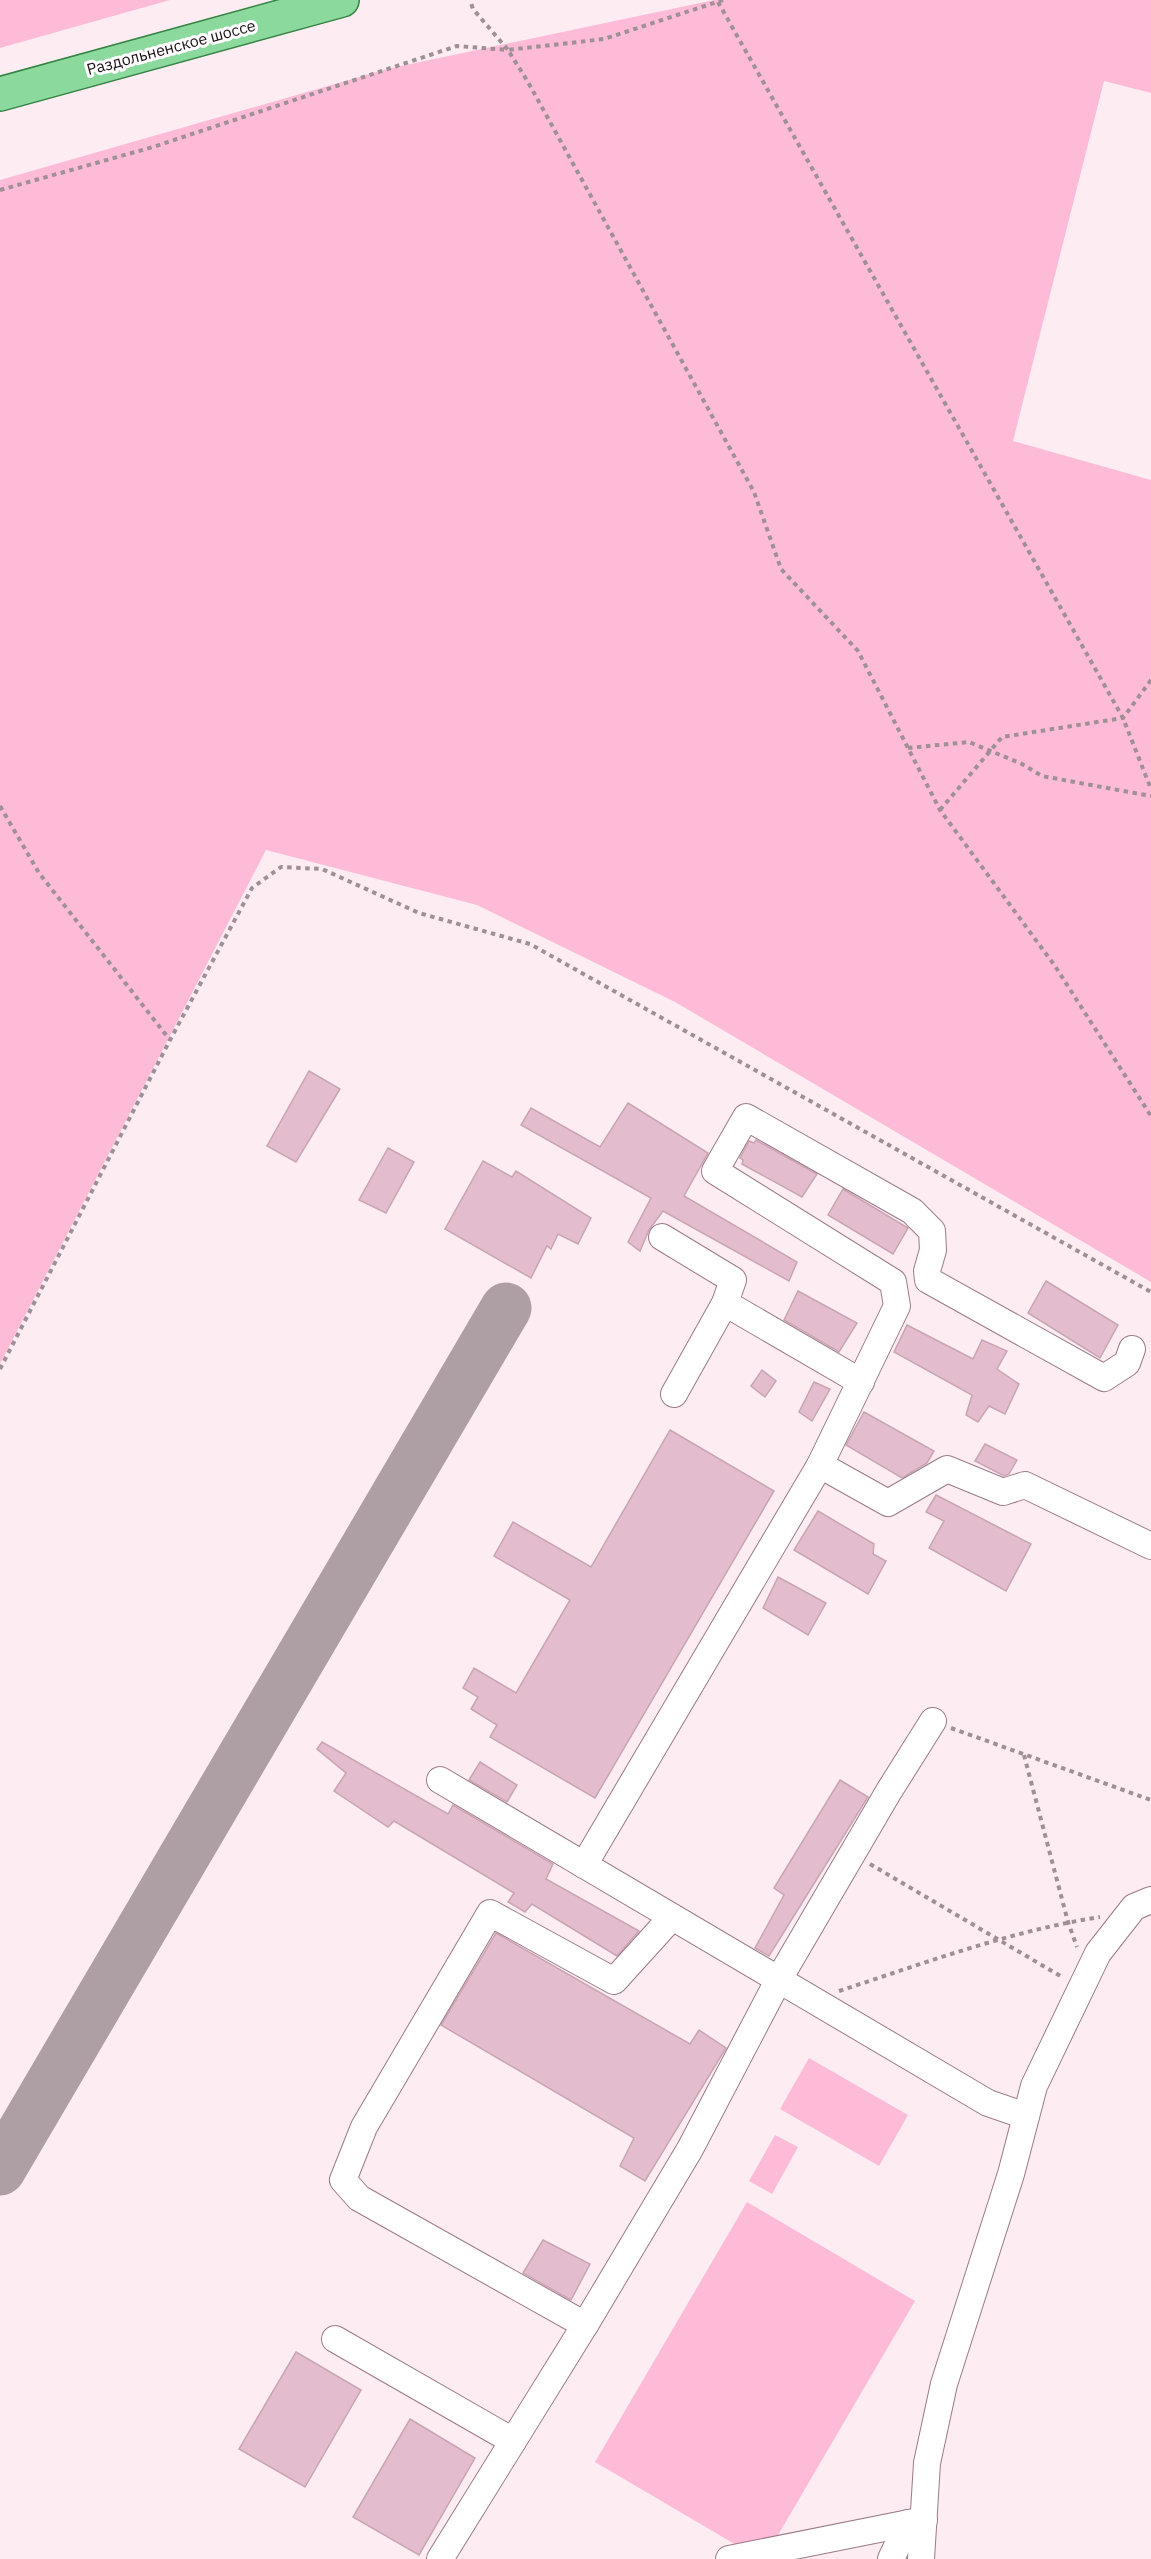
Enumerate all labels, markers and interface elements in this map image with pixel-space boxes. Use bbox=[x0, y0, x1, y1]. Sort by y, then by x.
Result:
street label: Раздольненское шоссе bbox=[84, 15, 258, 79]

